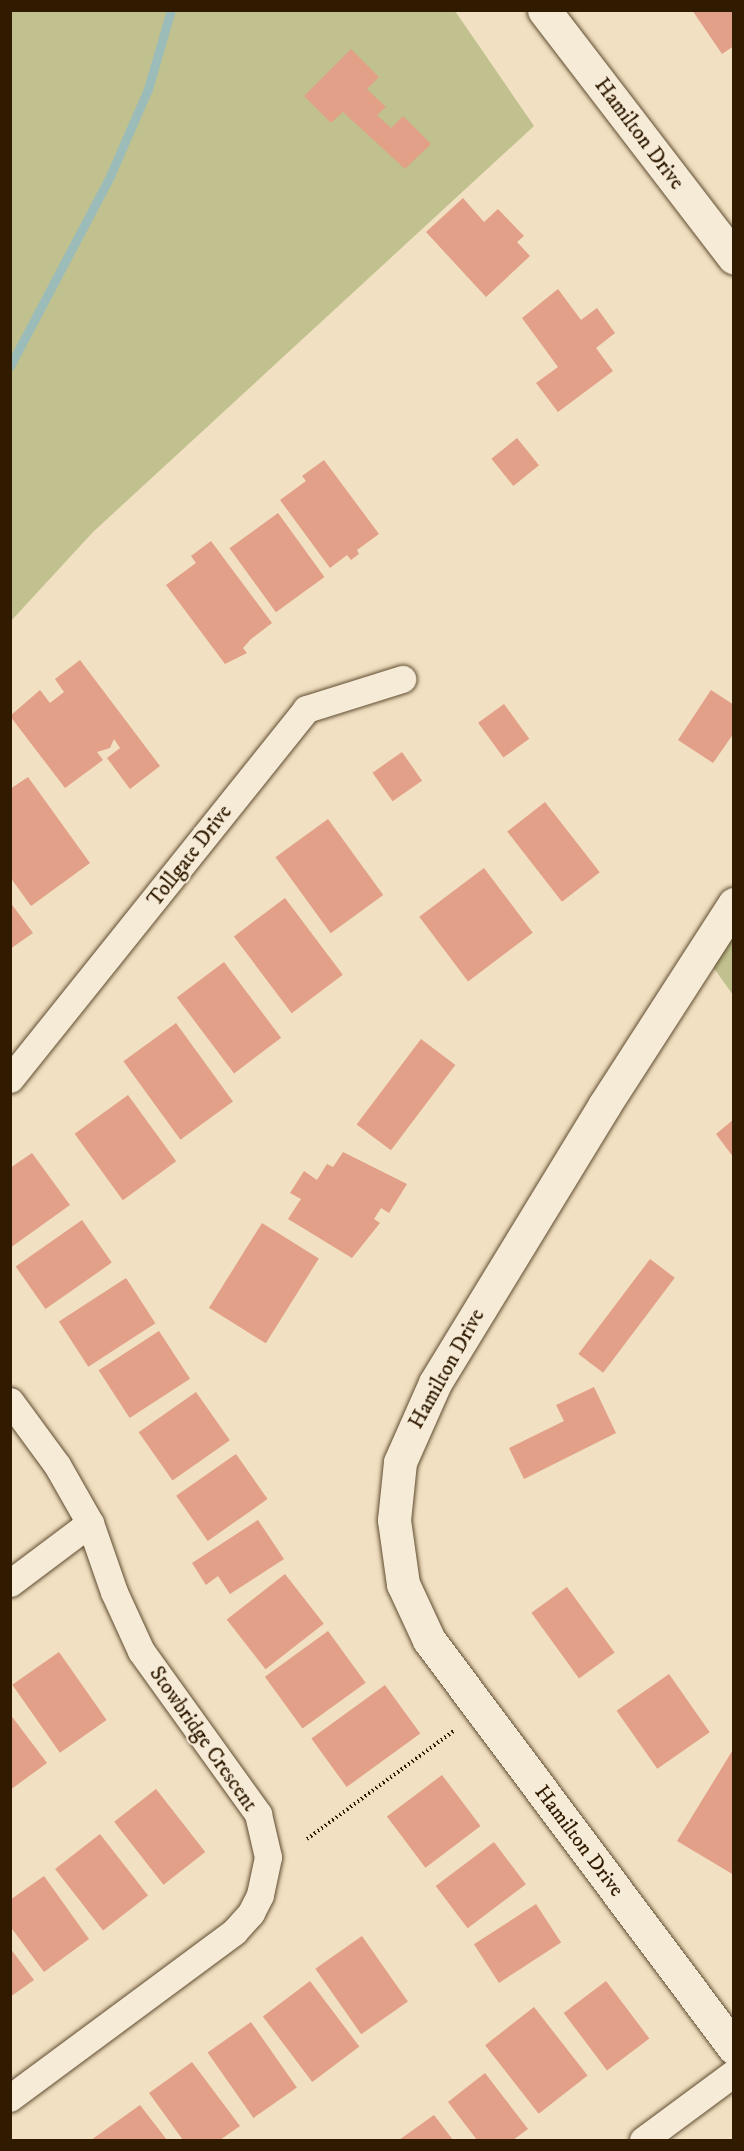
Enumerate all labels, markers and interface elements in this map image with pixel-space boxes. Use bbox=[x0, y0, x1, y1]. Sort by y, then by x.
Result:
street label: Hamilton Drive bbox=[589, 73, 689, 195]
street label: Tollgate Drive bbox=[142, 800, 238, 912]
street label: Hamilton Drive bbox=[404, 1305, 490, 1433]
street label: Stowbridge Crescent bbox=[144, 1662, 262, 1816]
street label: Hamilton Drive bbox=[529, 1780, 629, 1902]

